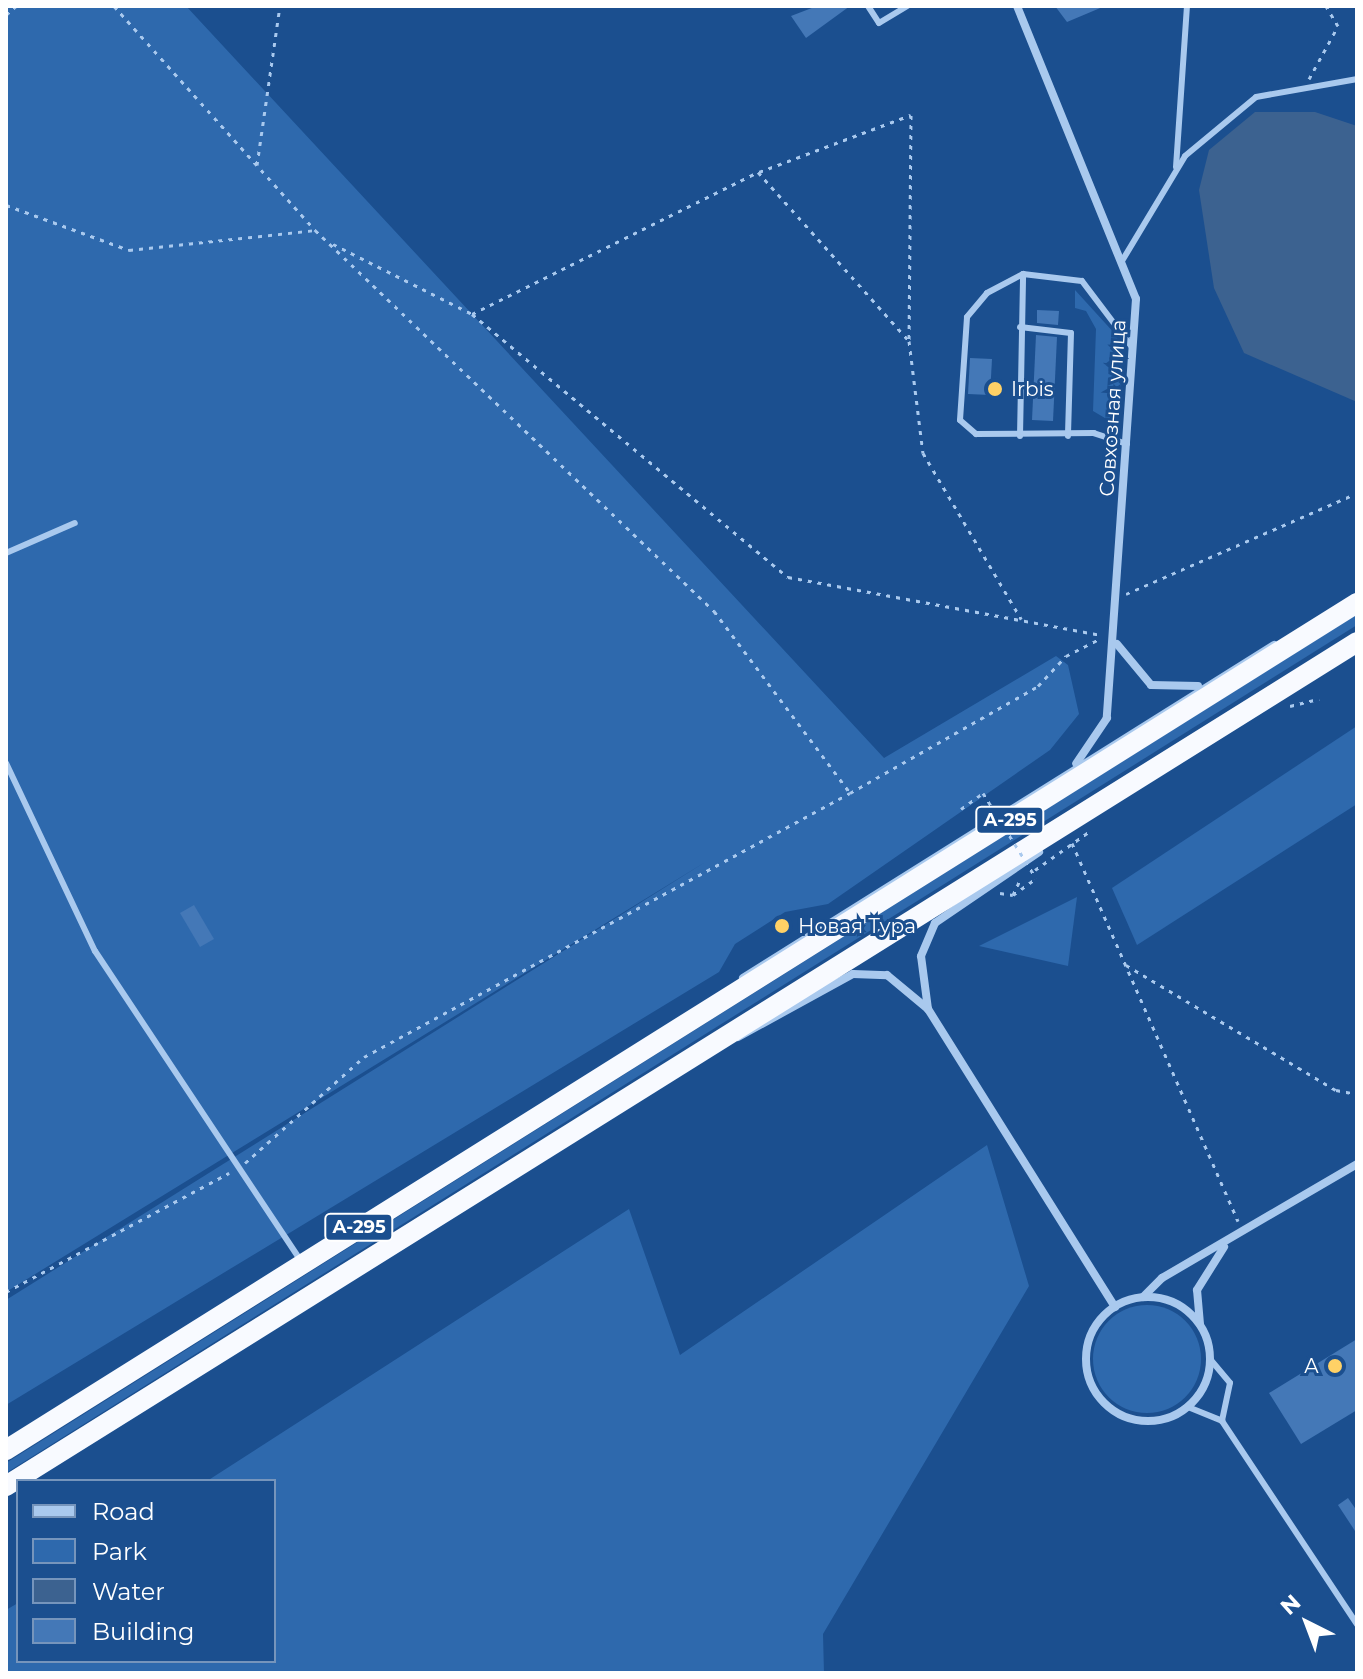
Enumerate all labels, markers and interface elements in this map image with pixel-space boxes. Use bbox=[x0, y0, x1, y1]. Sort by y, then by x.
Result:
street label: Совхозная улица bbox=[1095, 319, 1131, 497]
place label: Irbis bbox=[1011, 377, 1054, 401]
marker: Irbis bbox=[986, 380, 1004, 398]
road number: А-295 bbox=[974, 806, 1046, 834]
place label: Новая Тура bbox=[798, 914, 916, 938]
marker: Новая Тура bbox=[773, 917, 791, 935]
road number: А-295 bbox=[323, 1213, 395, 1241]
place label: А bbox=[1304, 1354, 1319, 1378]
marker: А bbox=[1326, 1357, 1344, 1375]
legend bbox=[16, 1479, 276, 1663]
text: Road bbox=[92, 1497, 155, 1526]
text: Park bbox=[92, 1537, 147, 1566]
text: Water bbox=[92, 1577, 165, 1606]
north arrow bbox=[1267, 1583, 1347, 1663]
text: N bbox=[1275, 1589, 1306, 1621]
text: Building bbox=[92, 1617, 195, 1646]

